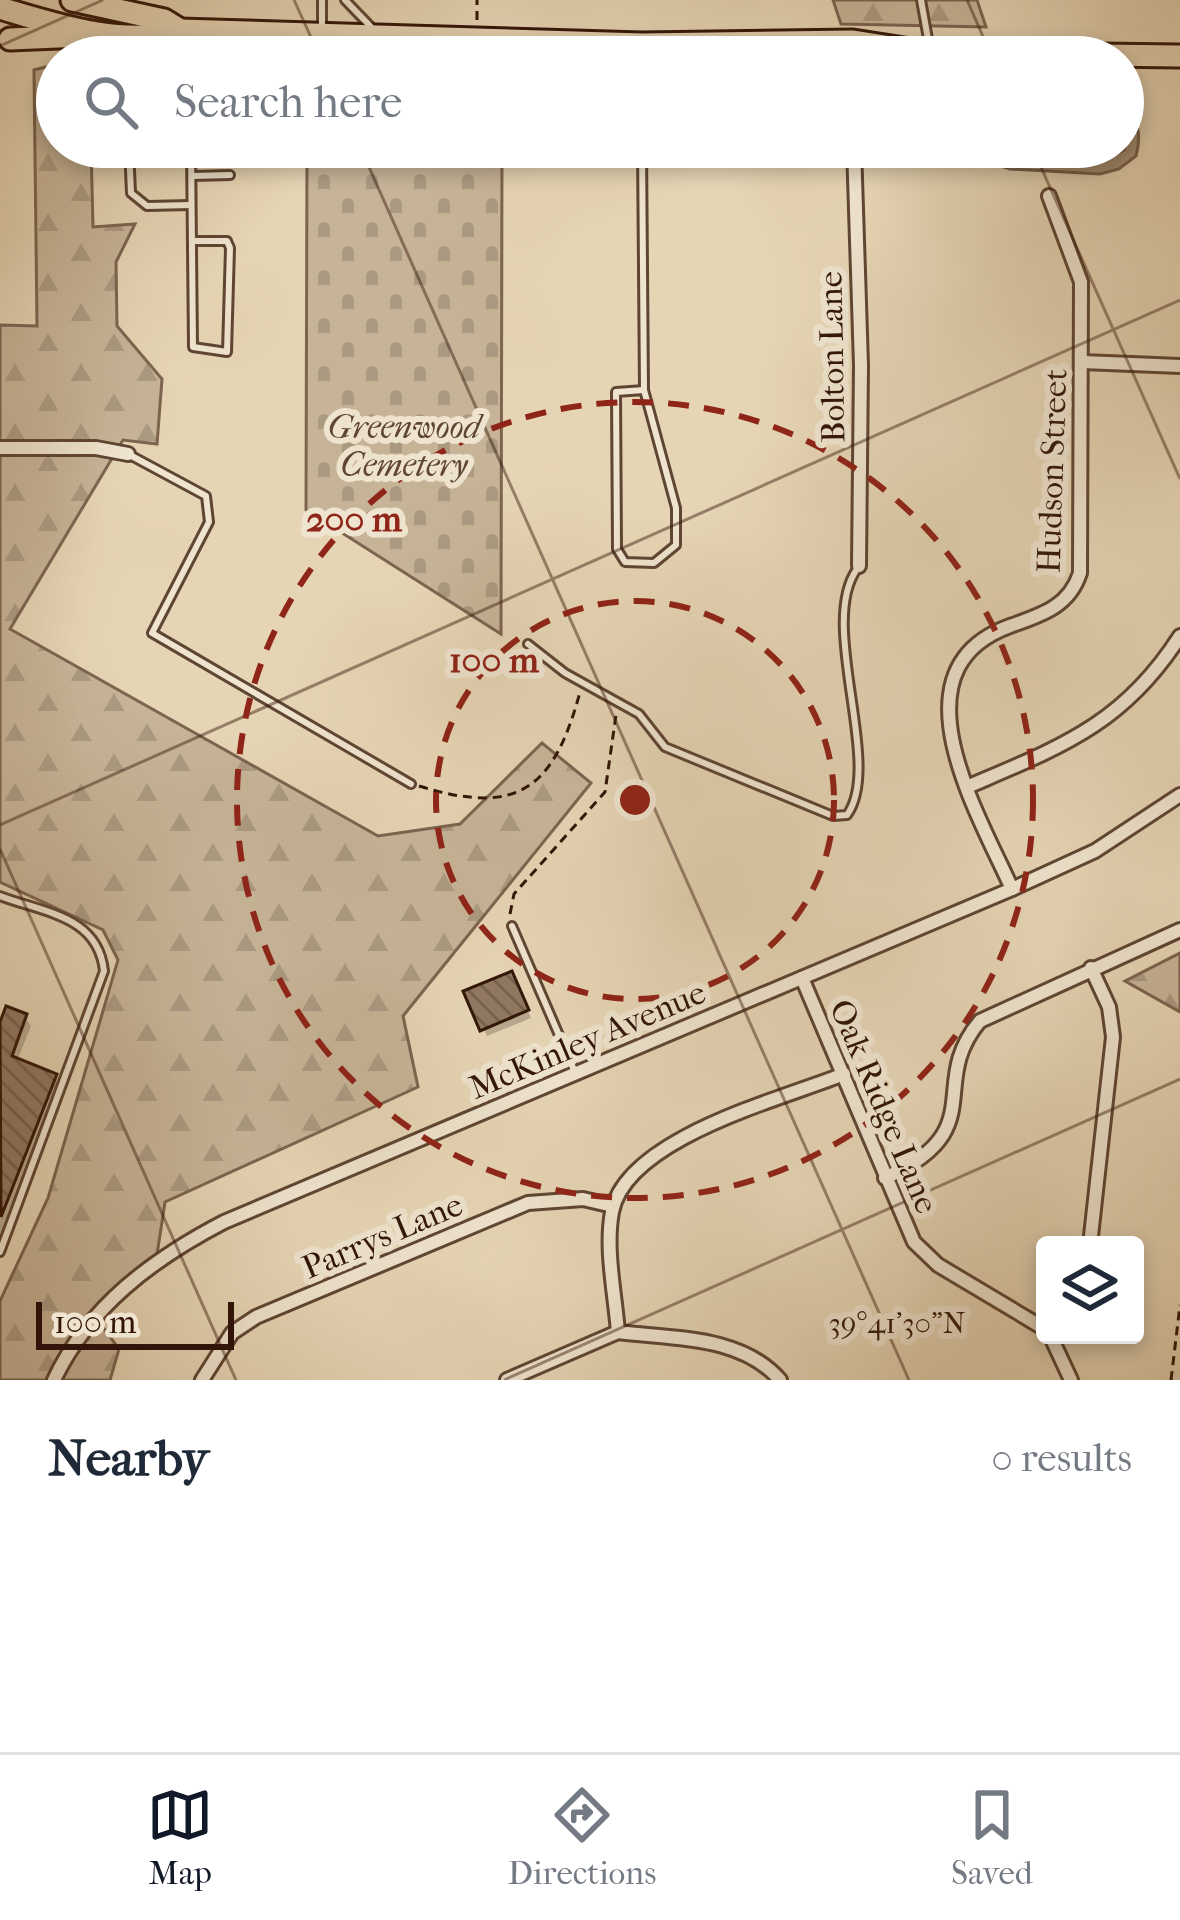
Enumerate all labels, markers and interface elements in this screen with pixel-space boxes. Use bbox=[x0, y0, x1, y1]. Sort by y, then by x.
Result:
search box bbox=[36, 36, 1144, 168]
icon: search bbox=[78, 69, 144, 135]
text: Search here bbox=[174, 76, 402, 129]
street label: Bolton Lane bbox=[812, 271, 853, 443]
street label: Hudson Street bbox=[1029, 368, 1076, 574]
park label: Greenwood Cemetery bbox=[328, 408, 485, 485]
text: 200 m bbox=[306, 498, 403, 540]
text: 100 m bbox=[449, 639, 540, 681]
centre of rings bbox=[614, 779, 656, 821]
street label: McKinley Avenue bbox=[464, 973, 712, 1108]
street label: Oak Ridge Lane bbox=[821, 994, 946, 1219]
street label: Parrys Lane bbox=[297, 1185, 469, 1288]
map controls bbox=[1036, 1236, 1144, 1344]
button: layers bbox=[1036, 1236, 1144, 1344]
scale bar bbox=[36, 1296, 234, 1349]
text: 100 m bbox=[54, 1303, 137, 1342]
text: 39°41'30"N bbox=[828, 1306, 966, 1341]
text: Nearby bbox=[48, 1428, 209, 1488]
text: 0 results bbox=[991, 1435, 1132, 1481]
tab: Map bbox=[147, 1782, 213, 1893]
tab: Directions bbox=[508, 1782, 656, 1893]
tab: Saved bbox=[951, 1782, 1033, 1893]

